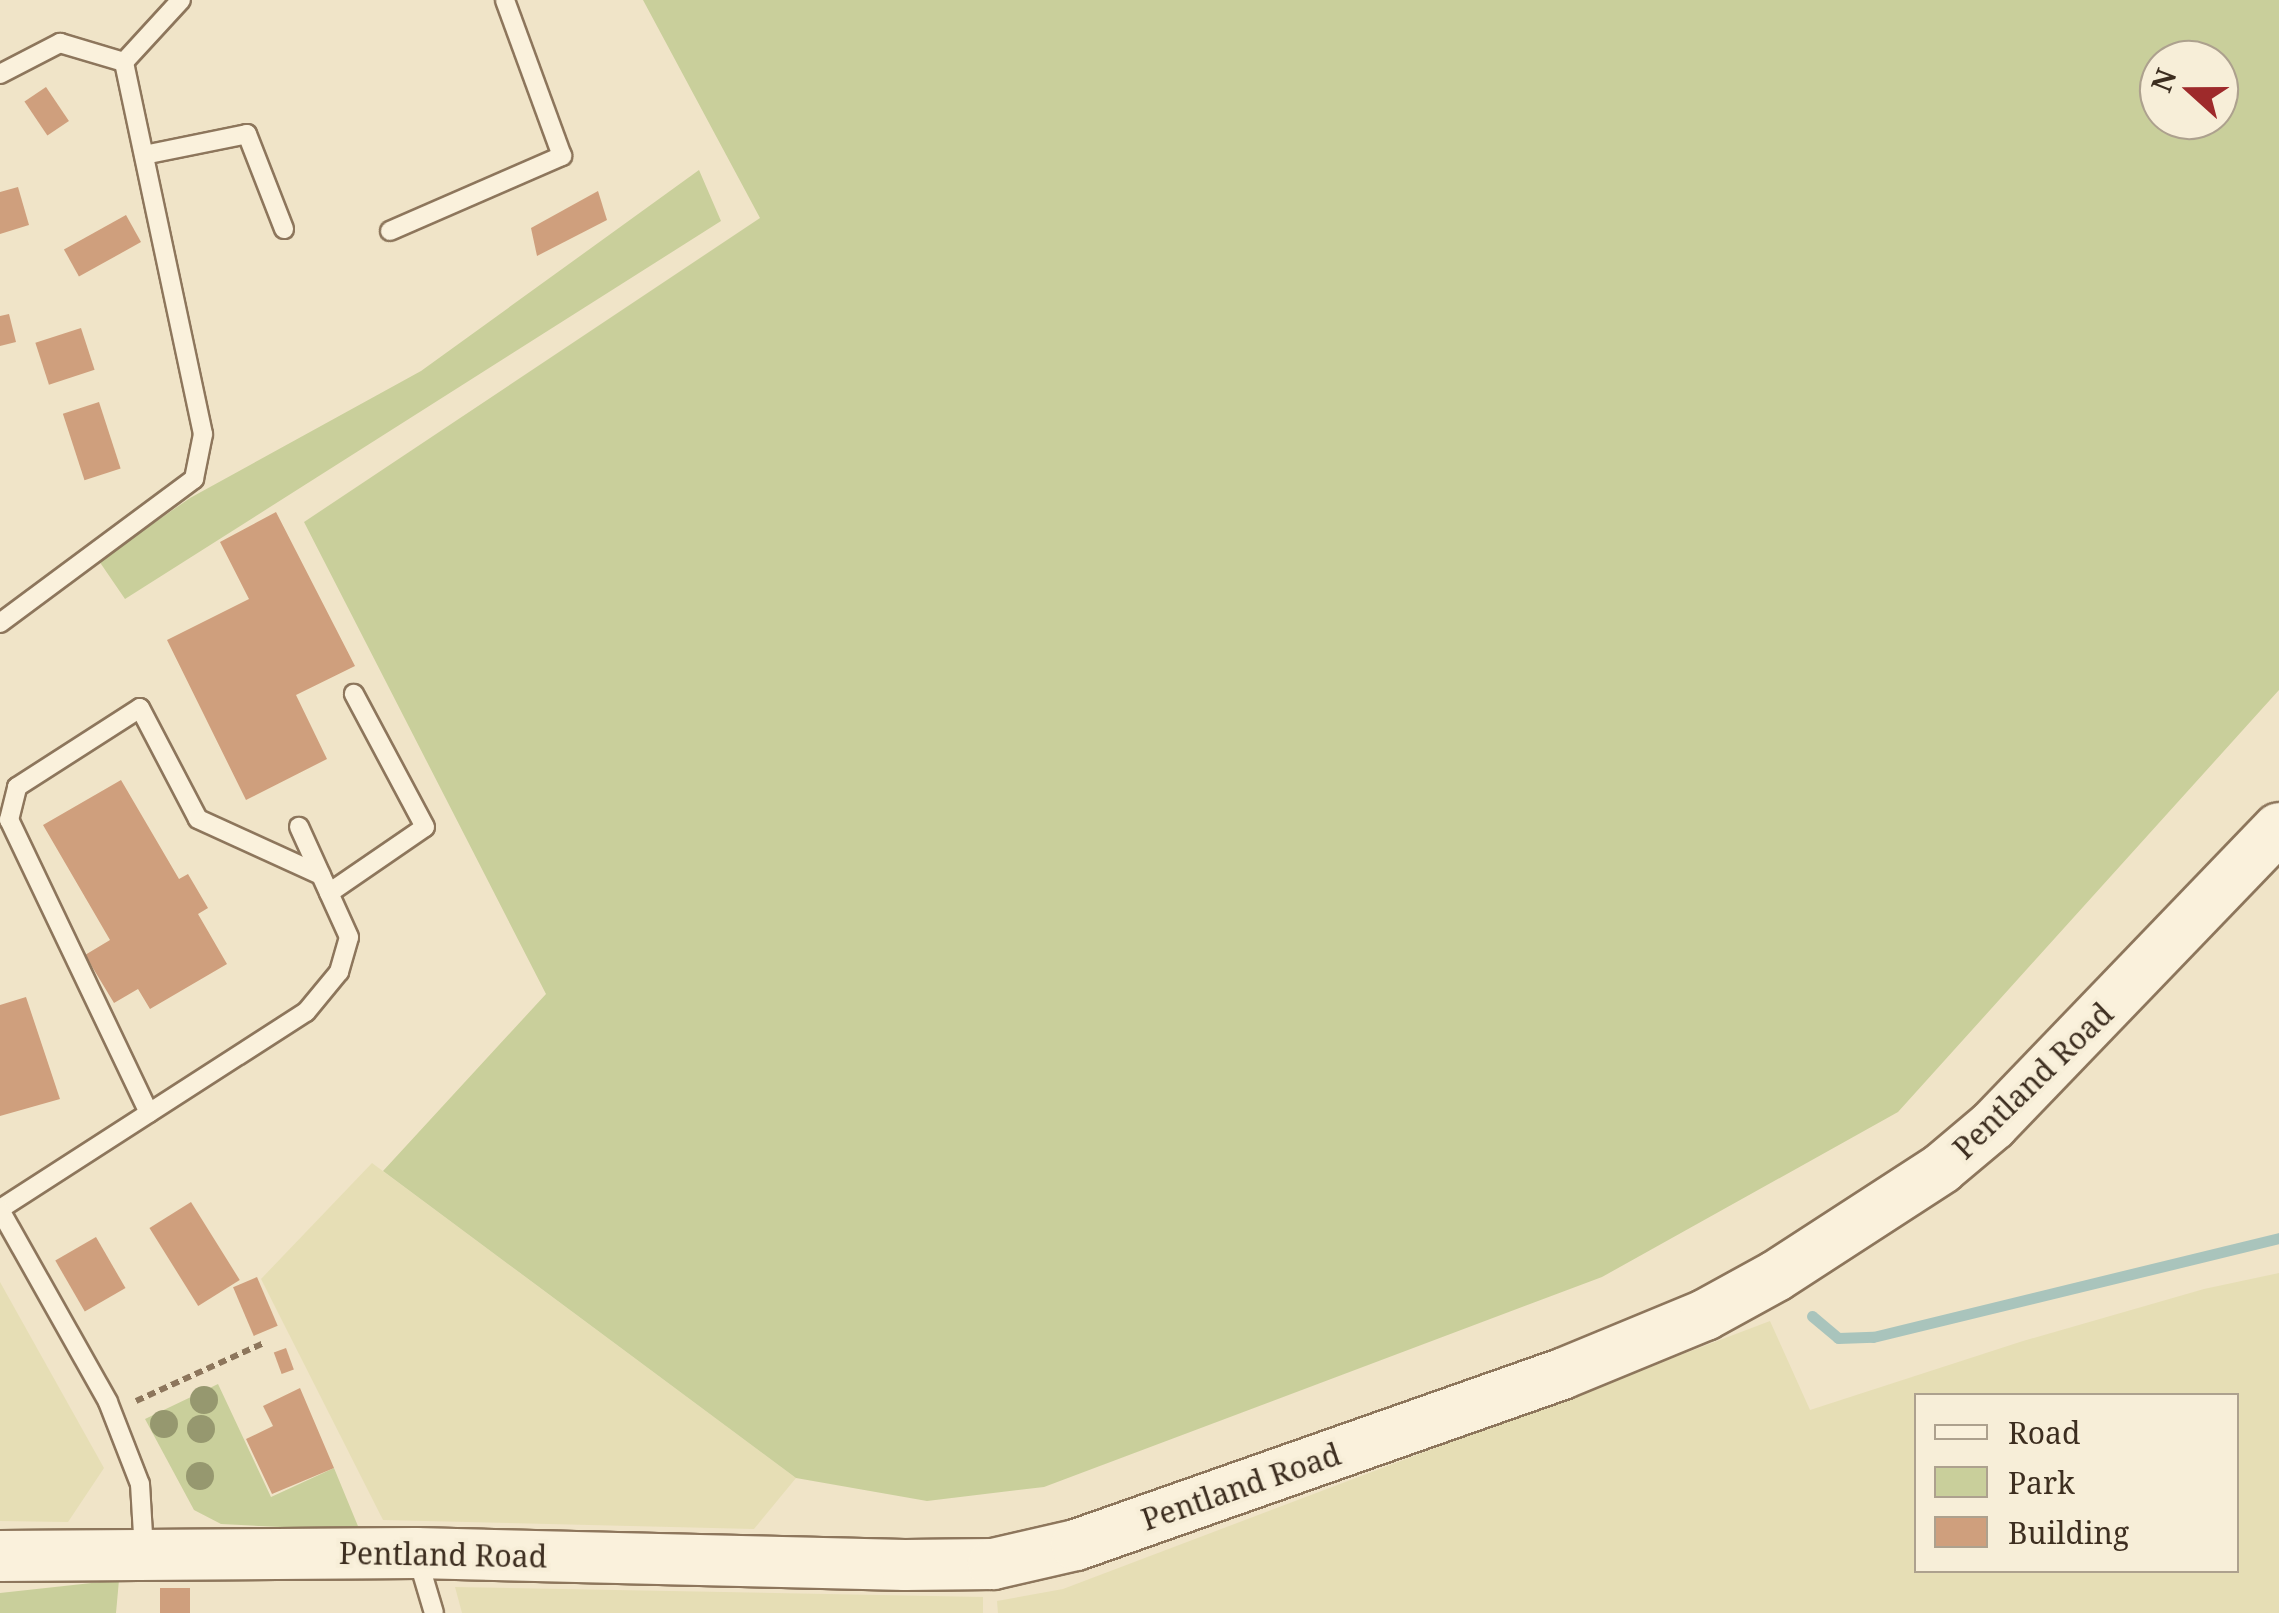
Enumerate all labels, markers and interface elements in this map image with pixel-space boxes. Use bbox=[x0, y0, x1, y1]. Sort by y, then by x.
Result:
north arrow bbox=[2139, 40, 2239, 140]
text: N bbox=[2141, 63, 2185, 97]
street label: Pentland Road bbox=[1946, 996, 2120, 1166]
legend bbox=[1914, 1393, 2239, 1573]
text: Road bbox=[2008, 1412, 2080, 1453]
street label: Pentland Road bbox=[1137, 1436, 1345, 1538]
text: Park bbox=[2008, 1462, 2075, 1503]
text: Building bbox=[2008, 1512, 2129, 1553]
street label: Pentland Road bbox=[339, 1535, 547, 1575]

